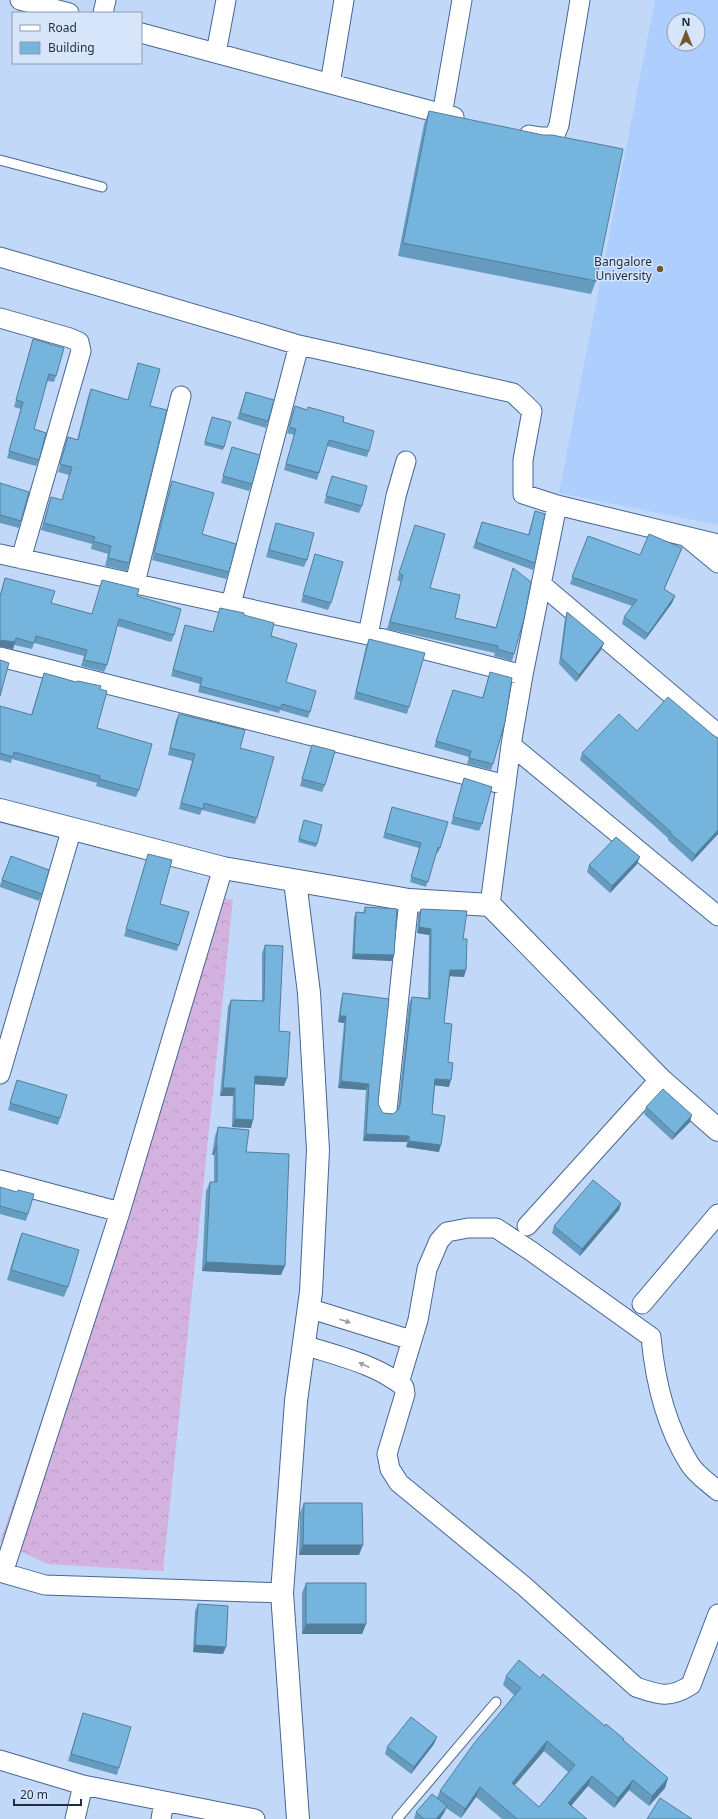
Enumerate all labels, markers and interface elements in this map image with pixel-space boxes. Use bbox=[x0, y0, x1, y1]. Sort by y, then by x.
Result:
legend bbox=[12, 12, 142, 64]
north arrow bbox=[666, 12, 706, 52]
text: N bbox=[682, 14, 690, 29]
text: Road bbox=[48, 19, 77, 36]
text: Building bbox=[48, 39, 95, 56]
place label: Bangalore University bbox=[594, 253, 653, 284]
marker: Bangalore University bbox=[655, 264, 665, 274]
one-way arrow bbox=[340, 1318, 352, 1324]
one-way arrow bbox=[359, 1362, 370, 1368]
scale bar bbox=[14, 1781, 81, 1807]
text: 20 m bbox=[20, 1786, 48, 1803]

